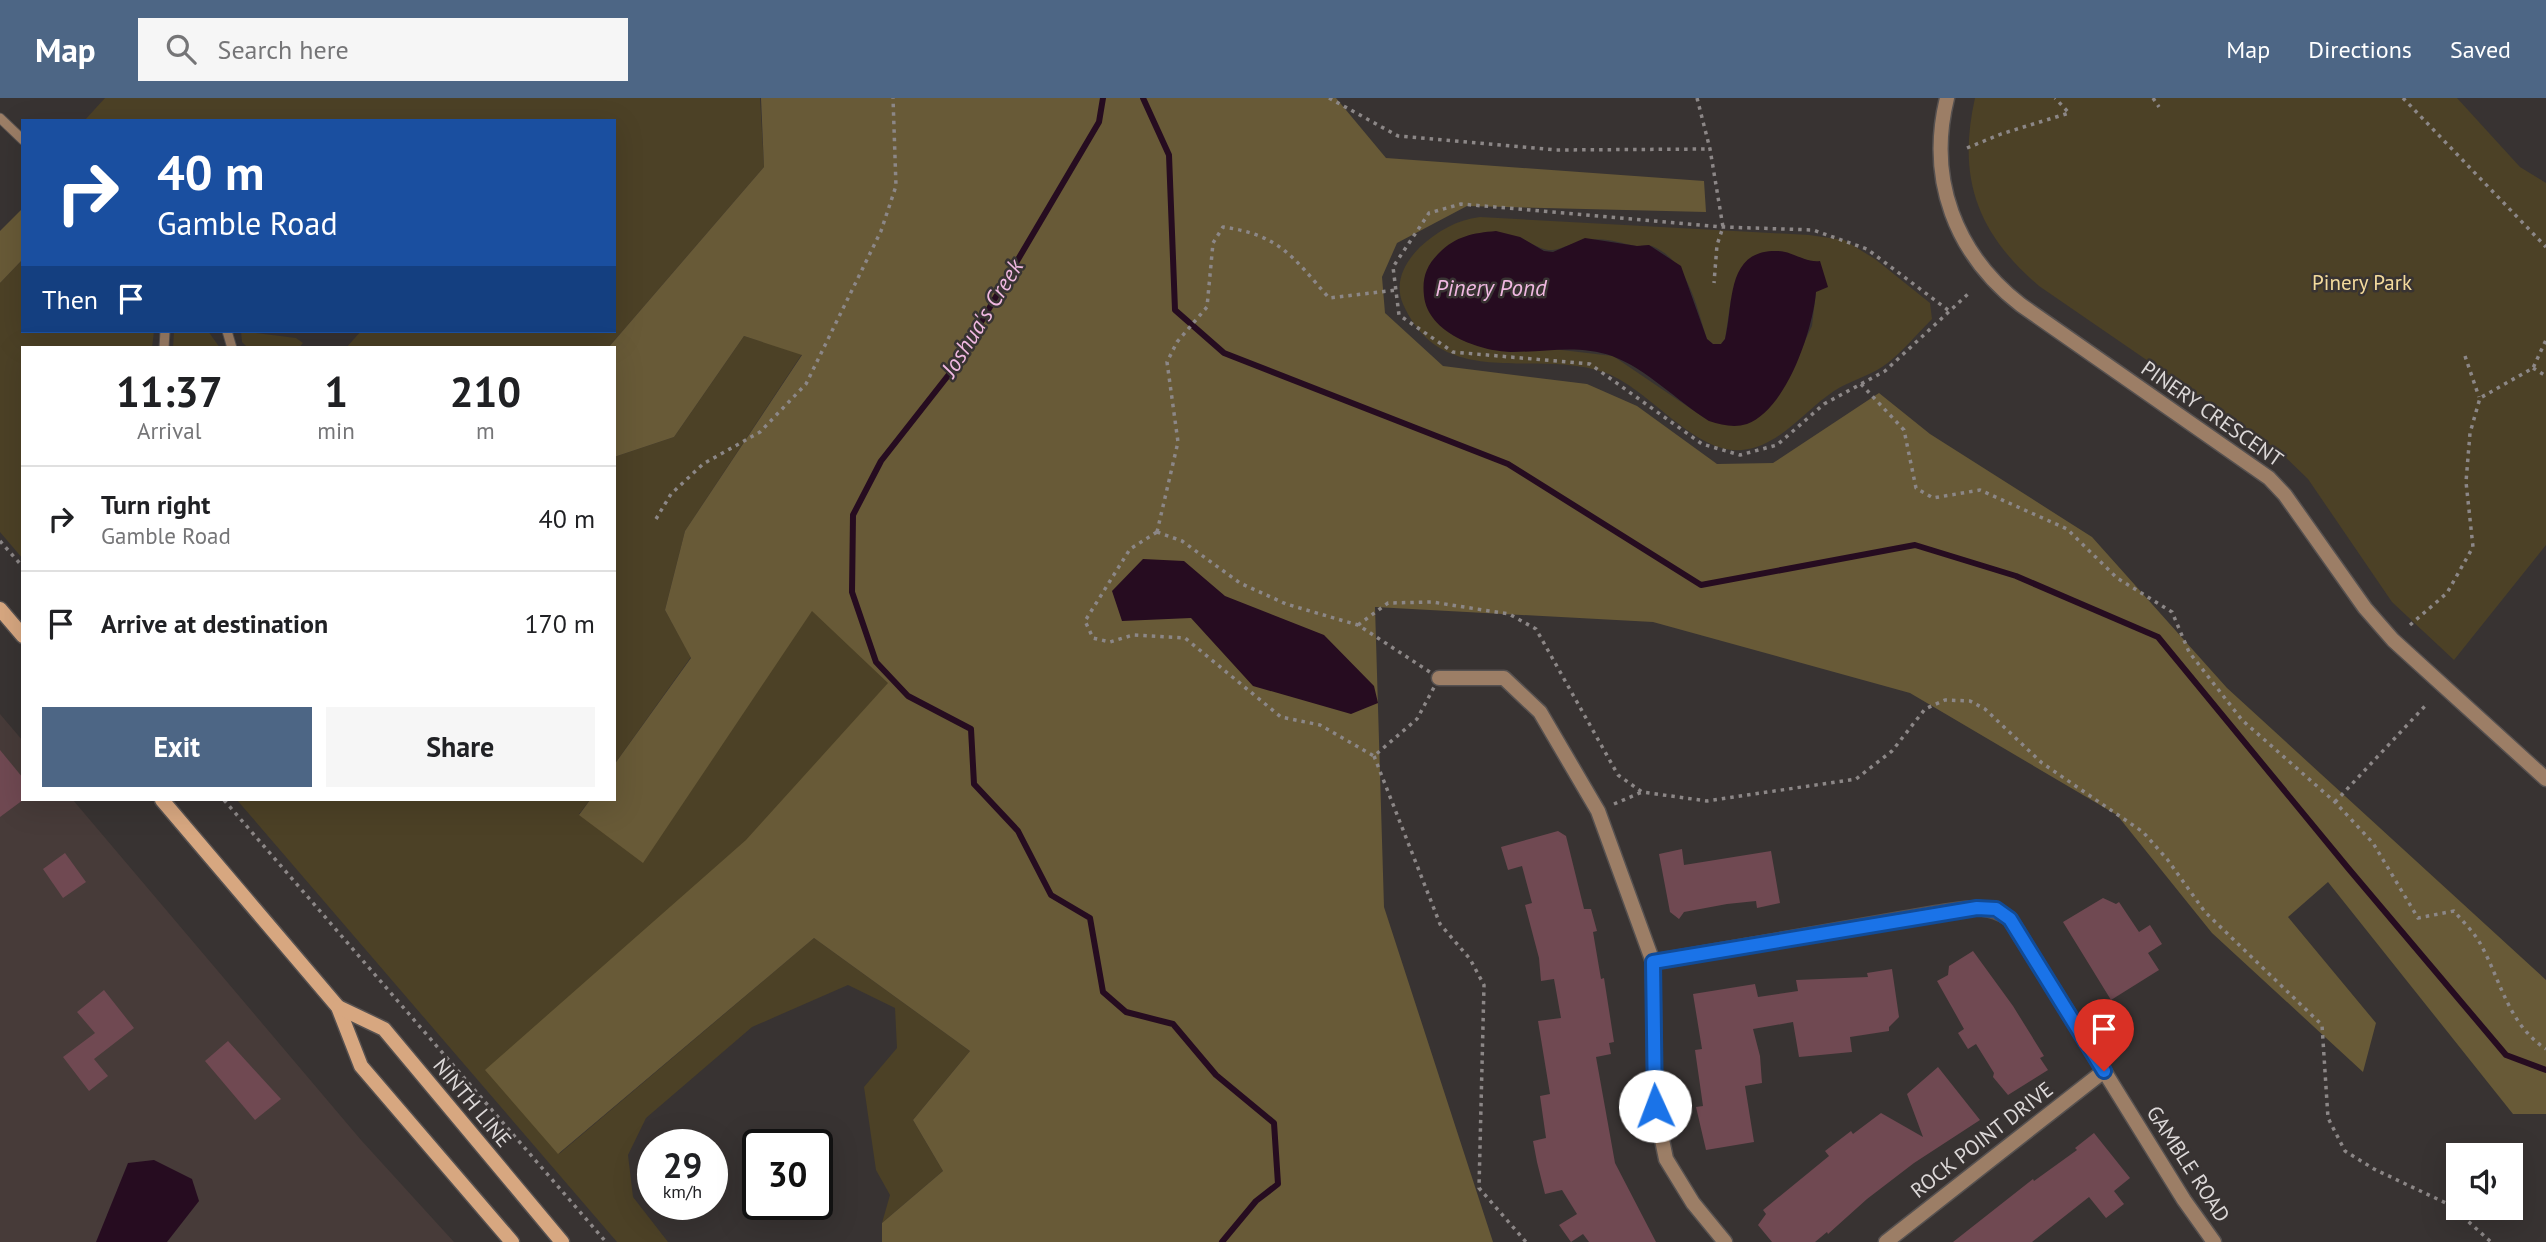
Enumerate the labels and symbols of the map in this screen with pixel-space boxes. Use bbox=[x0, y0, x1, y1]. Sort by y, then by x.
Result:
water label: Joshua's Creek bbox=[933, 252, 1030, 384]
park label: Pinery Park bbox=[2312, 269, 2412, 296]
water label: Pinery Pond bbox=[1435, 273, 1548, 302]
street label: PINERY CRESCENT bbox=[2136, 355, 2289, 473]
pin bbox=[2074, 999, 2134, 1071]
street label: NINTH LINE bbox=[427, 1053, 517, 1153]
position arrow bbox=[1618, 1069, 1692, 1143]
street label: ROCK POINT DRIVE bbox=[1905, 1076, 2058, 1204]
street label: GAMBLE ROAD bbox=[2141, 1101, 2236, 1227]
speed limit sign: 30 bbox=[742, 1129, 833, 1220]

